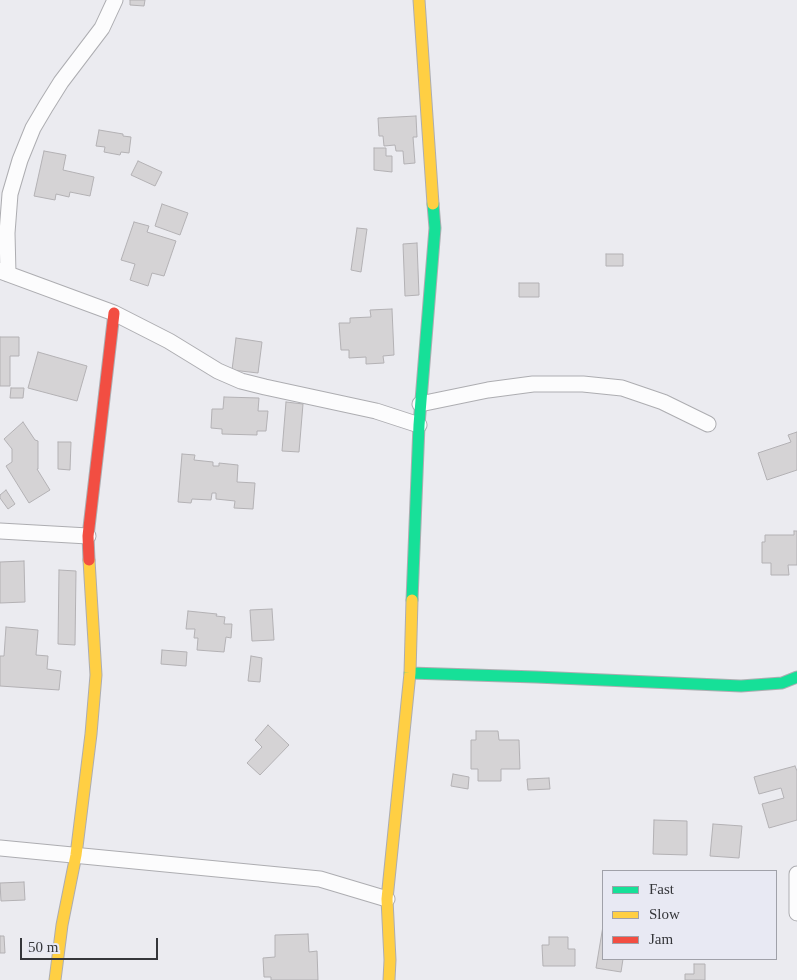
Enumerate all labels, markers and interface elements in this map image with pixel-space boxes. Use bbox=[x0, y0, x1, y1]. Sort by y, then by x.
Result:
legend bbox=[602, 870, 777, 960]
text: Fast bbox=[649, 881, 674, 897]
text: Slow bbox=[649, 906, 680, 922]
scale bar bbox=[22, 928, 160, 960]
text: Jam bbox=[649, 931, 673, 947]
text: 50 m bbox=[28, 939, 58, 955]

